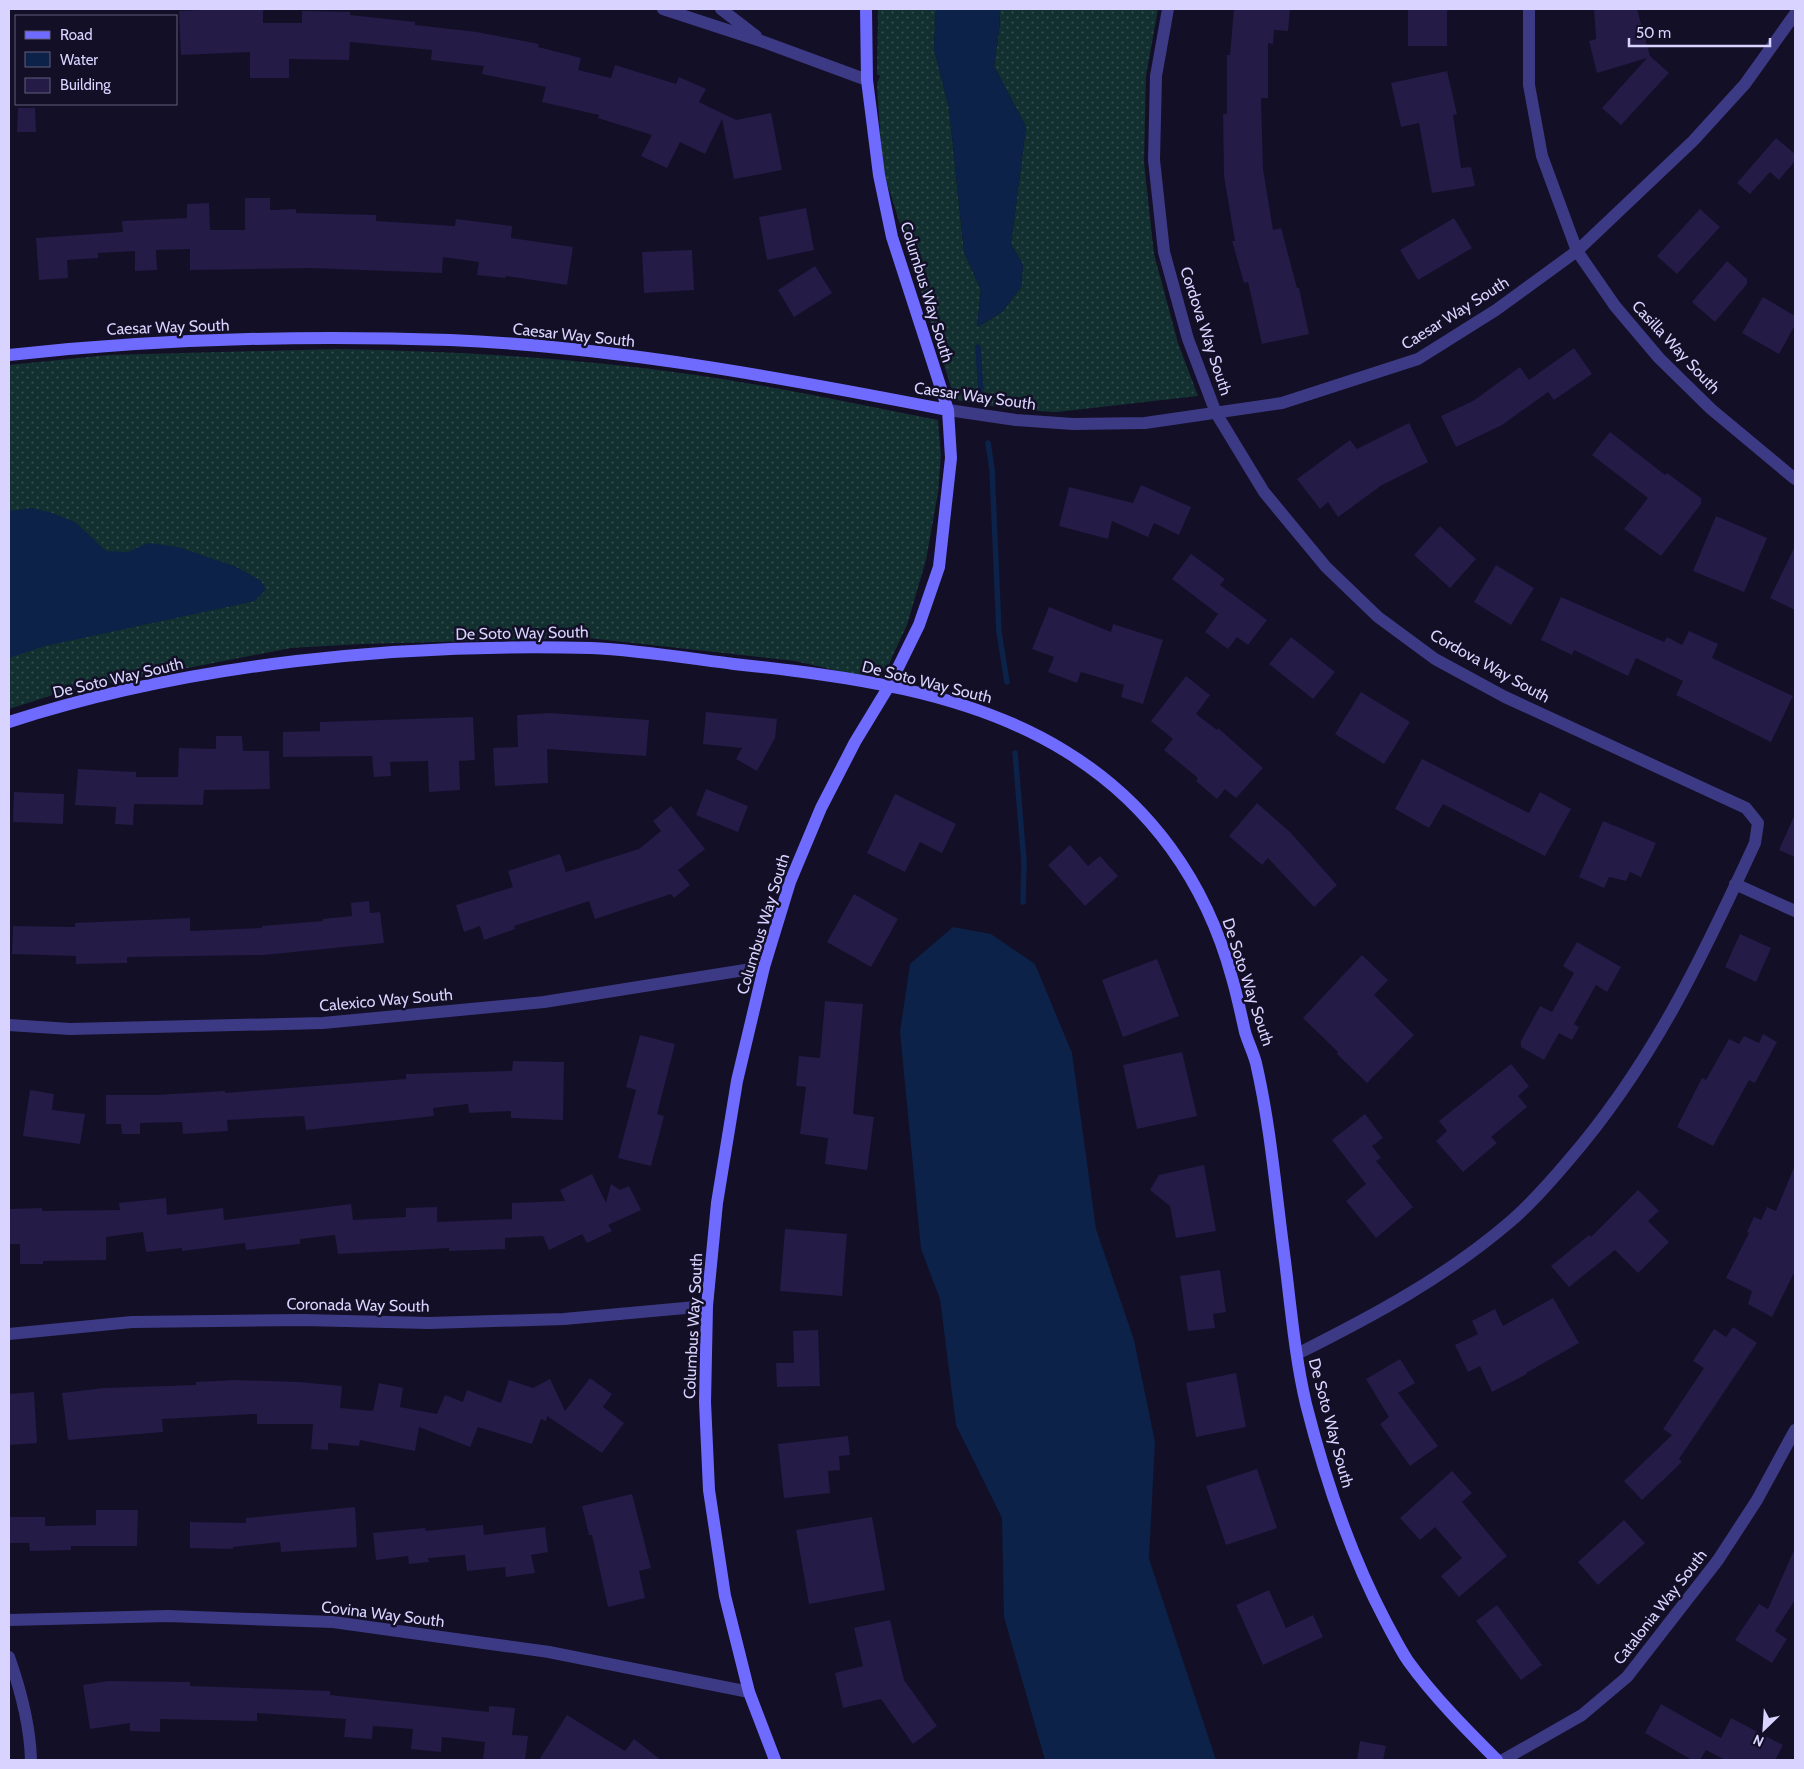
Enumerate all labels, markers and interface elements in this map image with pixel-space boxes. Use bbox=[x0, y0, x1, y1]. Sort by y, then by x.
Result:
legend bbox=[15, 15, 178, 105]
scale bar bbox=[1629, 15, 1770, 47]
text: 50 m bbox=[1636, 24, 1671, 42]
text: Road bbox=[60, 26, 93, 44]
text: Water bbox=[60, 51, 98, 69]
text: Building bbox=[60, 76, 111, 94]
street label: Columbus Way South bbox=[897, 219, 957, 365]
street label: Cordova Way South bbox=[1176, 264, 1236, 398]
street label: Caesar Way South bbox=[1398, 272, 1512, 354]
street label: Casilla Way South bbox=[1628, 296, 1724, 398]
street label: Caesar Way South bbox=[106, 315, 230, 339]
street label: Caesar Way South bbox=[512, 319, 636, 351]
street label: Caesar Way South bbox=[913, 378, 1037, 414]
street label: De Soto Way South bbox=[455, 622, 589, 644]
street label: Cordova Way South bbox=[1427, 625, 1553, 707]
street label: De Soto Way South bbox=[51, 654, 185, 702]
street label: De Soto Way South bbox=[860, 657, 994, 707]
street label: Columbus Way South bbox=[733, 851, 793, 997]
street label: De Soto Way South bbox=[1218, 916, 1278, 1048]
street label: Calexico Way South bbox=[318, 985, 454, 1015]
street label: Columbus Way South bbox=[680, 1252, 706, 1400]
street label: Coronada Way South bbox=[286, 1294, 430, 1316]
street label: De Soto Way South bbox=[1305, 1356, 1357, 1490]
street label: Catalonia Way South bbox=[1609, 1546, 1711, 1668]
street label: Covina Way South bbox=[320, 1597, 446, 1631]
north arrow bbox=[1739, 1704, 1789, 1754]
text: N bbox=[1750, 1731, 1767, 1751]

